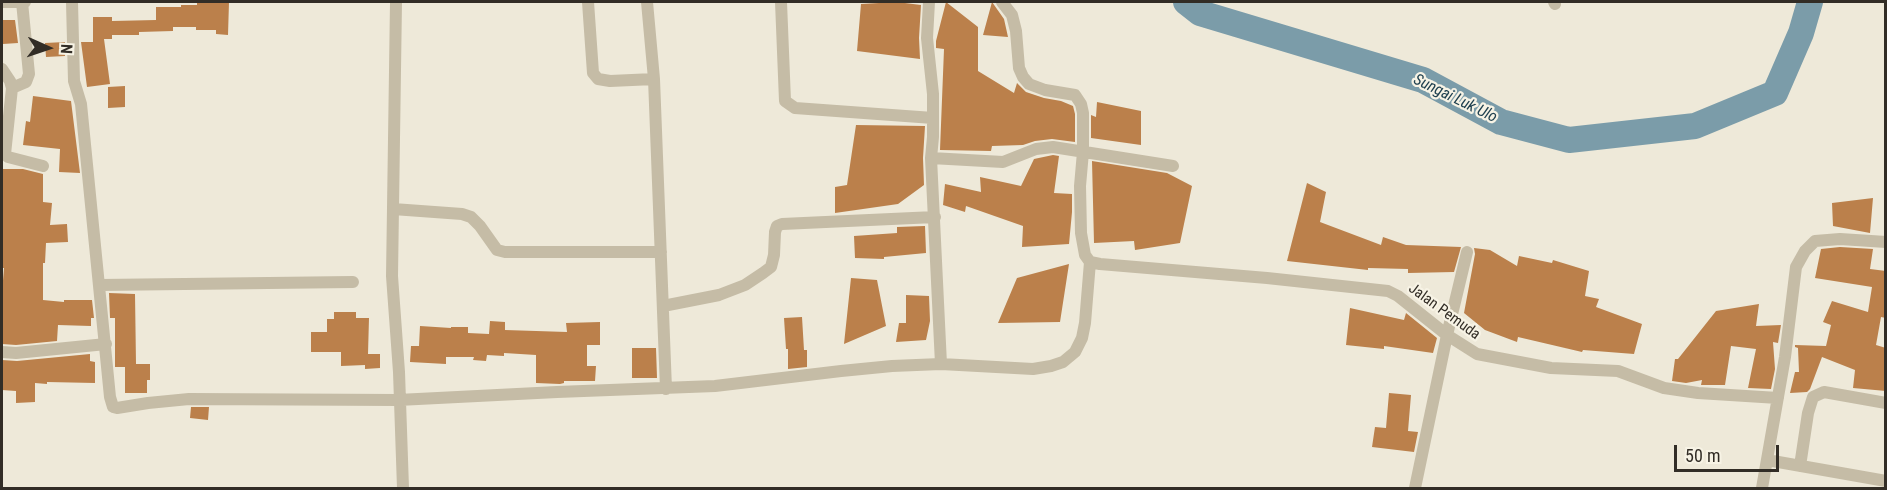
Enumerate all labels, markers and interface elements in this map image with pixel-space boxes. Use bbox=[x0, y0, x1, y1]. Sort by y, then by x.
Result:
north arrow bbox=[18, 18, 78, 78]
text: N bbox=[57, 44, 76, 54]
water label: Sungai Luk Ulo bbox=[1410, 71, 1500, 127]
street label: Jalan Pemuda bbox=[1405, 280, 1483, 344]
scale bar bbox=[1677, 433, 1782, 471]
text: 50 m bbox=[1685, 445, 1720, 466]

